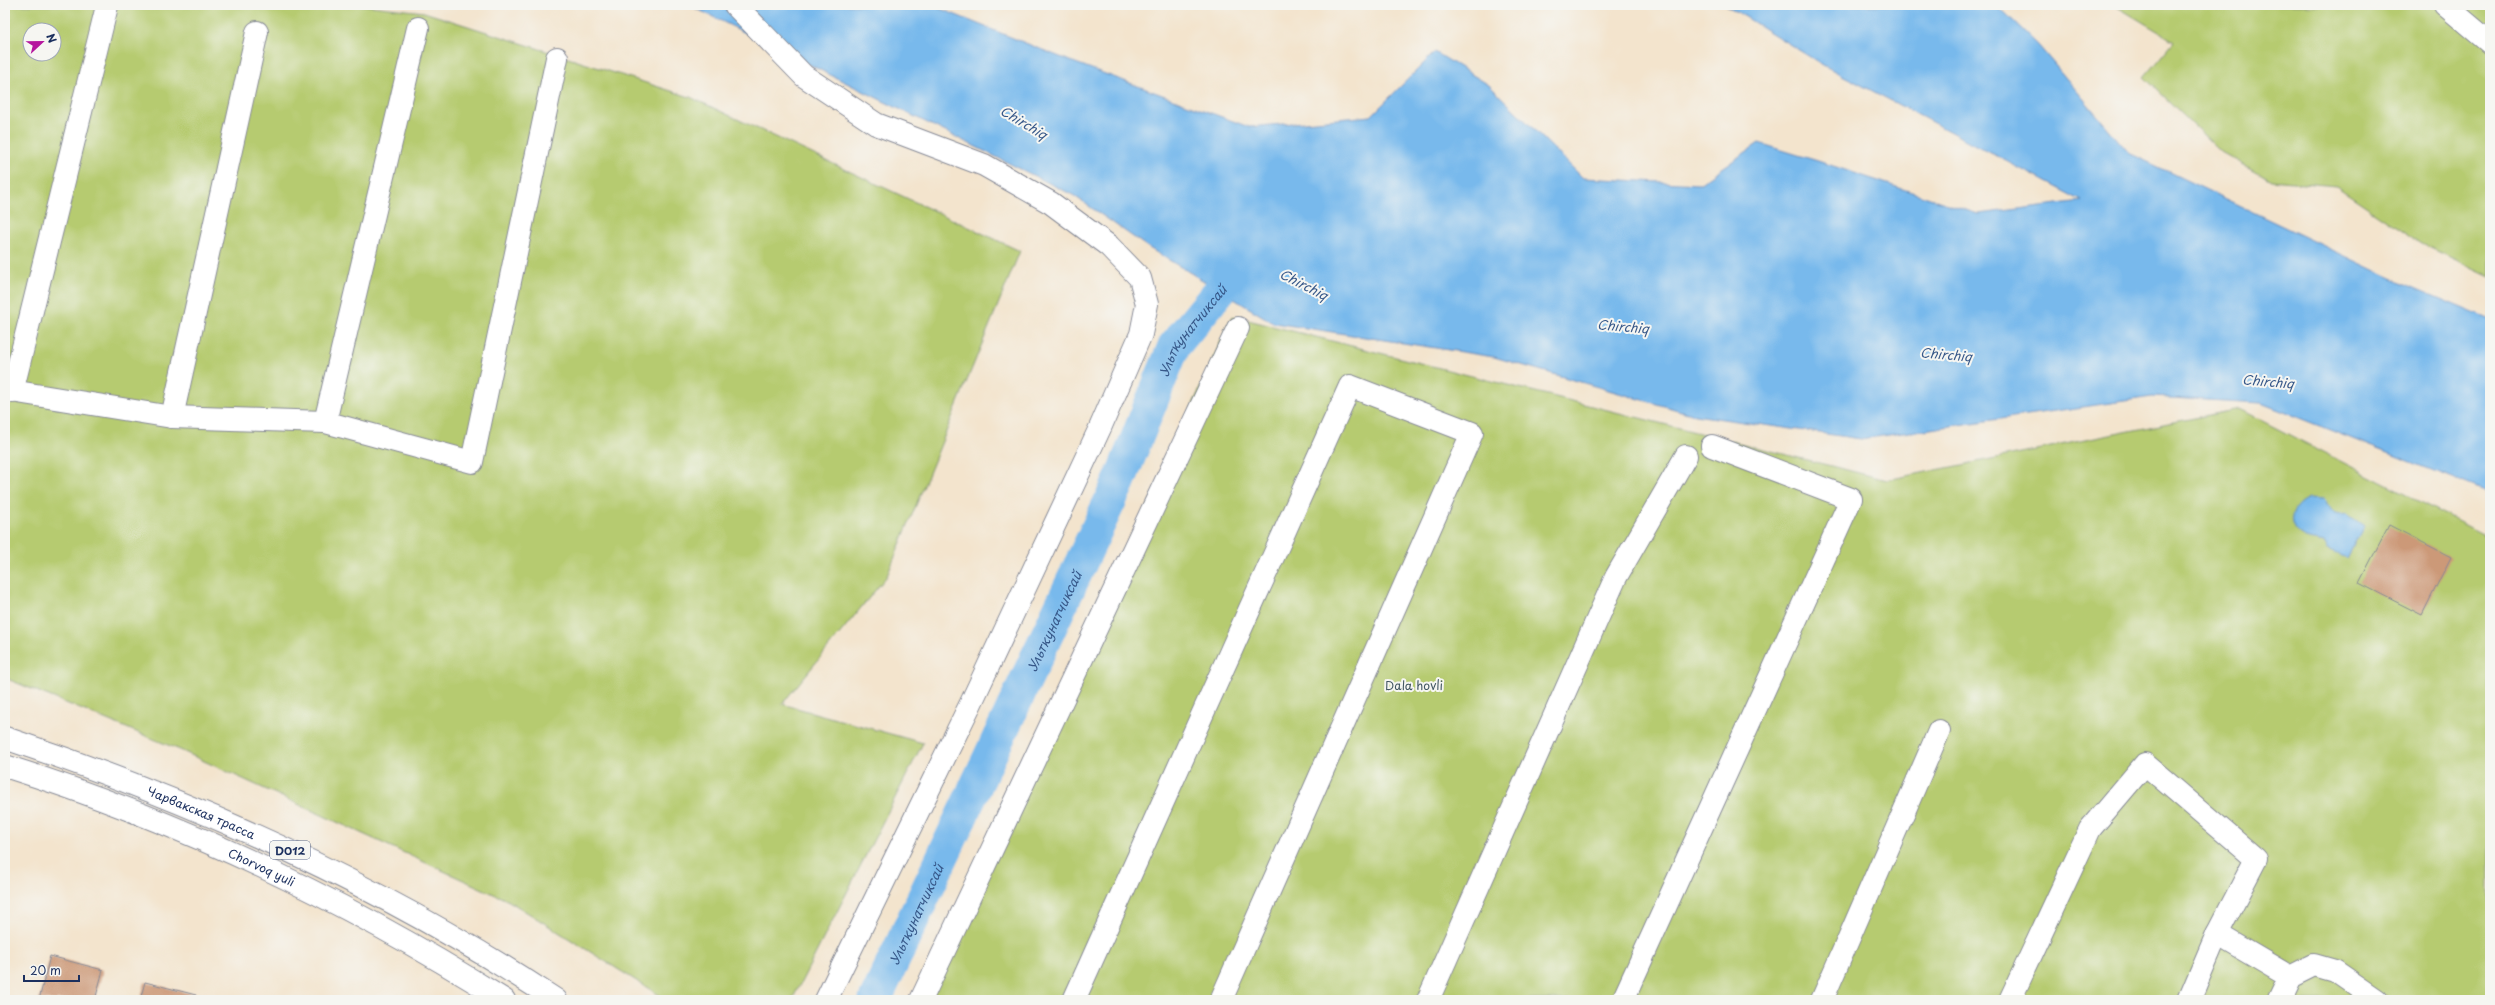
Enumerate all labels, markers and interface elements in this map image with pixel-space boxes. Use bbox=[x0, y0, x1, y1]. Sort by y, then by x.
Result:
north arrow bbox=[22, 22, 62, 62]
text: N bbox=[42, 31, 61, 46]
water label: Chirchiq bbox=[997, 101, 1052, 144]
water label: Chirchiq bbox=[1277, 264, 1333, 305]
water label: Ульткунатчиксай bbox=[1153, 279, 1232, 379]
water label: Chirchiq bbox=[1597, 314, 1651, 338]
water label: Chirchiq bbox=[1920, 342, 1974, 366]
water label: Chirchiq bbox=[2242, 369, 2296, 393]
water label: Ульткунатчиксай bbox=[1022, 566, 1086, 674]
park label: Dala hovli bbox=[1385, 676, 1443, 694]
street label: Чарвакская трасса bbox=[145, 782, 259, 843]
road number: D012 bbox=[270, 841, 310, 859]
street label: Chorvoq yuli bbox=[225, 843, 298, 890]
water label: Ульткунатчиксай bbox=[884, 859, 948, 967]
scale bar bbox=[24, 957, 79, 983]
text: 20 m bbox=[30, 961, 61, 979]

